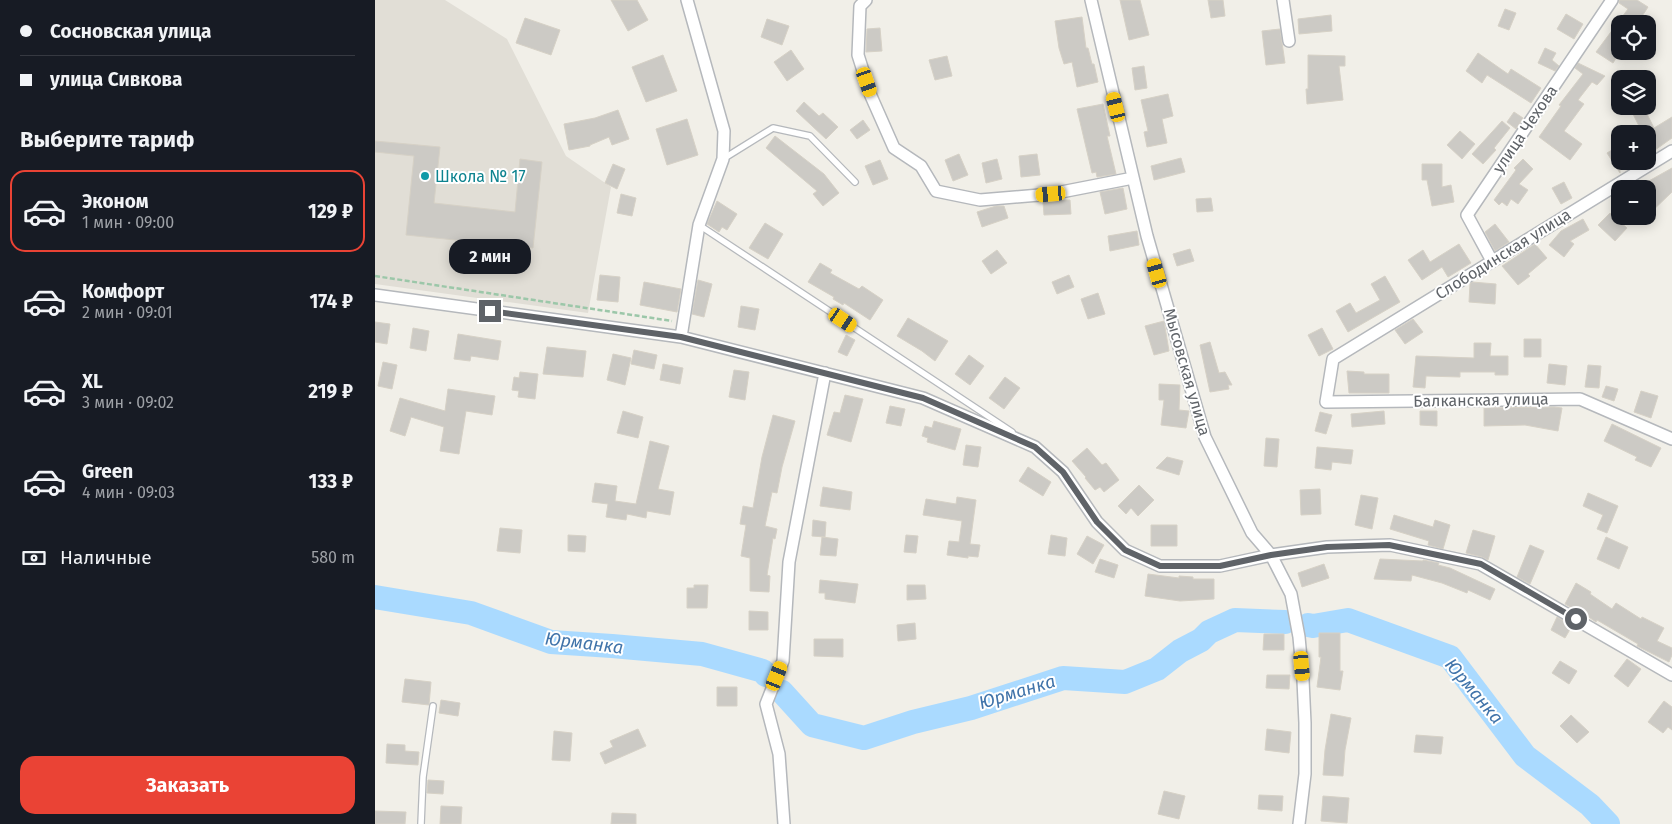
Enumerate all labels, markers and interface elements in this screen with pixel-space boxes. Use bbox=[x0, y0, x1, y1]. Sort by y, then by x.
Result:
map controls bbox=[1611, 15, 1656, 225]
button: locate bbox=[1611, 15, 1656, 60]
text: Сосновская улица bbox=[50, 20, 211, 43]
car bbox=[855, 65, 878, 99]
text: улица Сивкова bbox=[50, 68, 182, 91]
button: layers bbox=[1611, 70, 1656, 115]
street label: улица Чехова bbox=[1489, 82, 1561, 176]
car bbox=[1105, 91, 1126, 123]
button: + bbox=[1611, 125, 1656, 170]
text: Выберите тариф bbox=[20, 126, 195, 153]
place label: Школа № 17 bbox=[435, 167, 526, 186]
marker: Школа № 17 bbox=[419, 170, 431, 182]
button: − bbox=[1611, 180, 1656, 225]
car bbox=[1035, 185, 1066, 203]
icon: car bbox=[22, 189, 67, 234]
text: Эконом bbox=[82, 190, 149, 213]
text: 129 ₽ bbox=[308, 200, 353, 223]
street label: Слободинская улица bbox=[1432, 205, 1574, 303]
text: 1 мин · 09:00 bbox=[82, 213, 174, 232]
callout: 2 мин bbox=[449, 238, 531, 274]
text: 2 мин bbox=[469, 247, 511, 266]
car bbox=[1145, 257, 1168, 289]
icon: car bbox=[22, 279, 67, 324]
text: Комфорт bbox=[82, 280, 164, 303]
text: 174 ₽ bbox=[310, 290, 353, 313]
route end bbox=[479, 300, 501, 322]
text: 2 мин · 09:01 bbox=[82, 303, 173, 322]
car bbox=[826, 305, 859, 335]
street label: Мысовская улица bbox=[1160, 306, 1214, 438]
icon: car bbox=[22, 369, 67, 414]
text: XL bbox=[82, 370, 103, 393]
text: 219 ₽ bbox=[308, 380, 353, 403]
street label: Балканская улица bbox=[1413, 389, 1549, 411]
text: 3 мин · 09:02 bbox=[82, 393, 174, 412]
icon: car bbox=[22, 459, 67, 504]
text: Green bbox=[82, 460, 133, 483]
text: 133 ₽ bbox=[309, 470, 353, 493]
text: 4 мин · 09:03 bbox=[82, 483, 175, 502]
icon: cash bbox=[20, 544, 48, 572]
text: Наличные bbox=[60, 546, 152, 569]
text: 580 m bbox=[311, 548, 355, 567]
route start bbox=[1565, 608, 1587, 630]
water label: Юрманка bbox=[544, 627, 624, 659]
car bbox=[1293, 650, 1310, 682]
water label: Юрманка bbox=[1440, 654, 1508, 728]
car bbox=[764, 659, 789, 693]
water label: Юрманка bbox=[976, 670, 1058, 714]
button: Заказать bbox=[20, 756, 355, 814]

